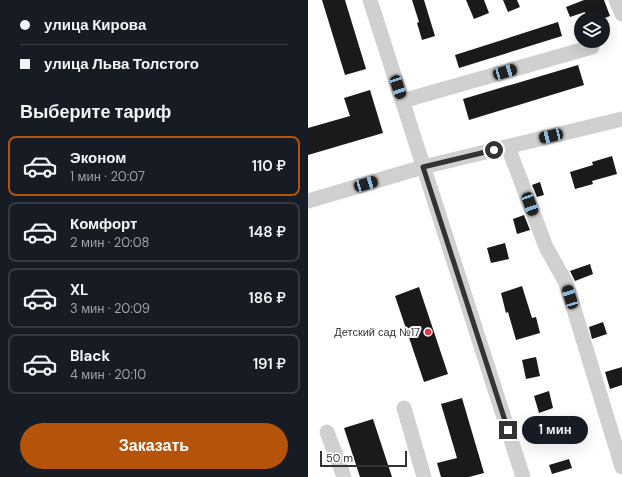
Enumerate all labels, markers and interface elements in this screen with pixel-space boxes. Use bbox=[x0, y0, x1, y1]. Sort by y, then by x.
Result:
map controls bbox=[574, 12, 610, 48]
button: layers bbox=[574, 12, 610, 48]
text: улица Кирова bbox=[44, 15, 146, 35]
text: улица Льва Толстого bbox=[44, 54, 199, 74]
car bbox=[492, 63, 518, 81]
car bbox=[389, 74, 407, 100]
text: Выберите тариф bbox=[20, 100, 171, 124]
car bbox=[538, 127, 564, 145]
route start bbox=[485, 141, 503, 159]
icon: car bbox=[22, 148, 58, 184]
text: Эконом bbox=[70, 148, 126, 168]
text: 110 ₽ bbox=[252, 156, 286, 176]
text: 1 мин · 20:07 bbox=[70, 168, 145, 185]
car bbox=[353, 175, 379, 193]
car bbox=[520, 191, 540, 217]
icon: car bbox=[22, 214, 58, 250]
text: Комфорт bbox=[70, 214, 137, 234]
text: 148 ₽ bbox=[248, 222, 286, 242]
text: 2 мин · 20:08 bbox=[70, 234, 150, 251]
icon: car bbox=[22, 280, 58, 316]
text: XL bbox=[70, 280, 88, 300]
car bbox=[561, 284, 579, 310]
text: 186 ₽ bbox=[249, 288, 286, 308]
text: 3 мин · 20:09 bbox=[70, 300, 150, 317]
place label: Детский сад №17 bbox=[334, 325, 420, 339]
marker: Детский сад №17 bbox=[423, 327, 433, 337]
icon: car bbox=[22, 346, 58, 382]
text: Black bbox=[70, 346, 110, 366]
text: 191 ₽ bbox=[253, 354, 286, 374]
text: 4 мин · 20:10 bbox=[70, 366, 146, 383]
callout: 1 мин bbox=[522, 416, 588, 444]
route end bbox=[499, 421, 517, 439]
text: 1 мин bbox=[538, 421, 572, 438]
button: Заказать bbox=[20, 423, 288, 469]
scale bar bbox=[320, 449, 407, 468]
text: 50 m bbox=[326, 451, 353, 465]

